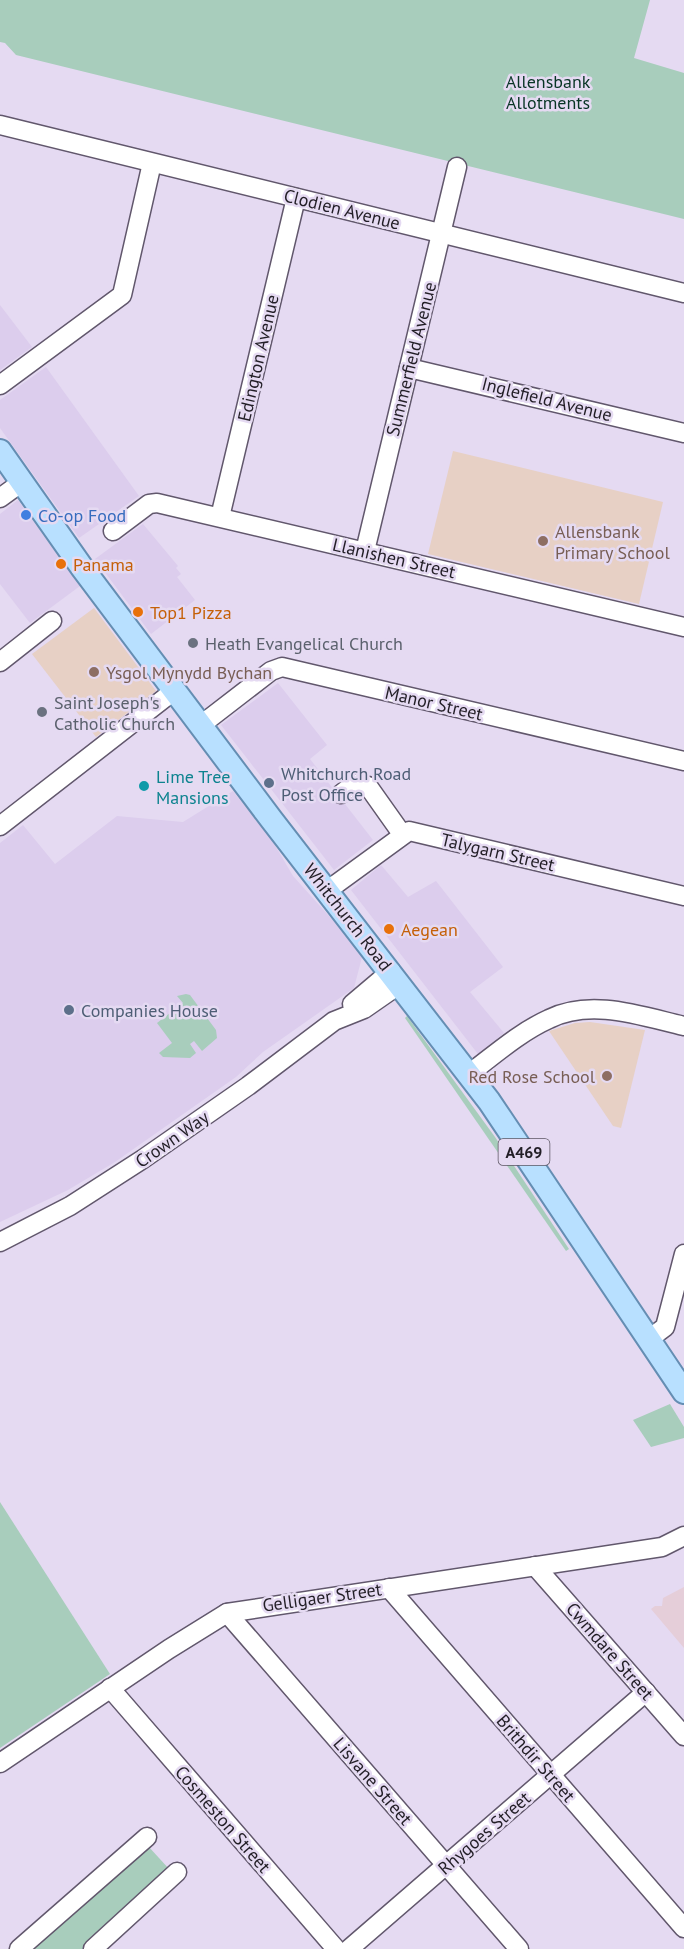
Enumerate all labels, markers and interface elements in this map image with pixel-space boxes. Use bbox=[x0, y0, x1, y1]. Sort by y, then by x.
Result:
park label: Allensbank Allotments bbox=[506, 70, 591, 114]
street label: Clodien Avenue bbox=[281, 183, 403, 235]
street label: Summerfield Avenue bbox=[381, 280, 441, 438]
street label: Edington Avenue bbox=[232, 292, 284, 424]
street label: Inglefield Avenue bbox=[479, 372, 615, 426]
place label: Co-op Food bbox=[38, 504, 126, 527]
marker: Co-op Food bbox=[19, 508, 33, 522]
place label: Allensbank Primary School bbox=[555, 520, 670, 564]
street label: Llanishen Street bbox=[330, 533, 458, 583]
marker: Allensbank Primary School bbox=[536, 534, 550, 548]
place label: Panama bbox=[73, 553, 134, 576]
marker: Panama bbox=[54, 557, 68, 571]
place label: Top1 Pizza bbox=[150, 601, 232, 624]
marker: Top1 Pizza bbox=[131, 605, 145, 619]
place label: Heath Evangelical Church bbox=[205, 632, 403, 655]
marker: Heath Evangelical Church bbox=[186, 636, 200, 650]
place label: Ysgol Mynydd Bychan bbox=[106, 661, 272, 684]
marker: Ysgol Mynydd Bychan bbox=[87, 665, 101, 679]
street label: Manor Street bbox=[383, 681, 485, 725]
place label: Saint Joseph's Catholic Church bbox=[54, 691, 175, 735]
marker: Saint Joseph's Catholic Church bbox=[35, 705, 49, 719]
place label: Whitchurch Road Post Office bbox=[281, 762, 411, 806]
place label: Lime Tree Mansions bbox=[156, 765, 230, 809]
marker: Whitchurch Road Post Office bbox=[262, 776, 276, 790]
marker: Lime Tree Mansions bbox=[137, 779, 151, 793]
street label: Talygarn Street bbox=[439, 828, 557, 876]
street label: Whitchurch Road bbox=[299, 859, 397, 975]
place label: Aegean bbox=[401, 918, 458, 941]
marker: Aegean bbox=[382, 922, 396, 936]
place label: Companies House bbox=[81, 999, 218, 1022]
marker: Companies House bbox=[62, 1003, 76, 1017]
place label: Red Rose School bbox=[468, 1065, 596, 1088]
marker: Red Rose School bbox=[600, 1069, 614, 1083]
street label: Crown Way bbox=[131, 1105, 214, 1173]
road number: A469 bbox=[498, 1139, 550, 1165]
street label: Gelligaer Street bbox=[261, 1577, 383, 1617]
street label: Cwmdare Street bbox=[561, 1597, 659, 1705]
street label: Brithdir Street bbox=[492, 1709, 580, 1807]
street label: Lisvane Street bbox=[329, 1732, 417, 1830]
street label: Cosmeston Street bbox=[170, 1761, 276, 1877]
street label: Rhygoes Street bbox=[433, 1786, 535, 1880]

